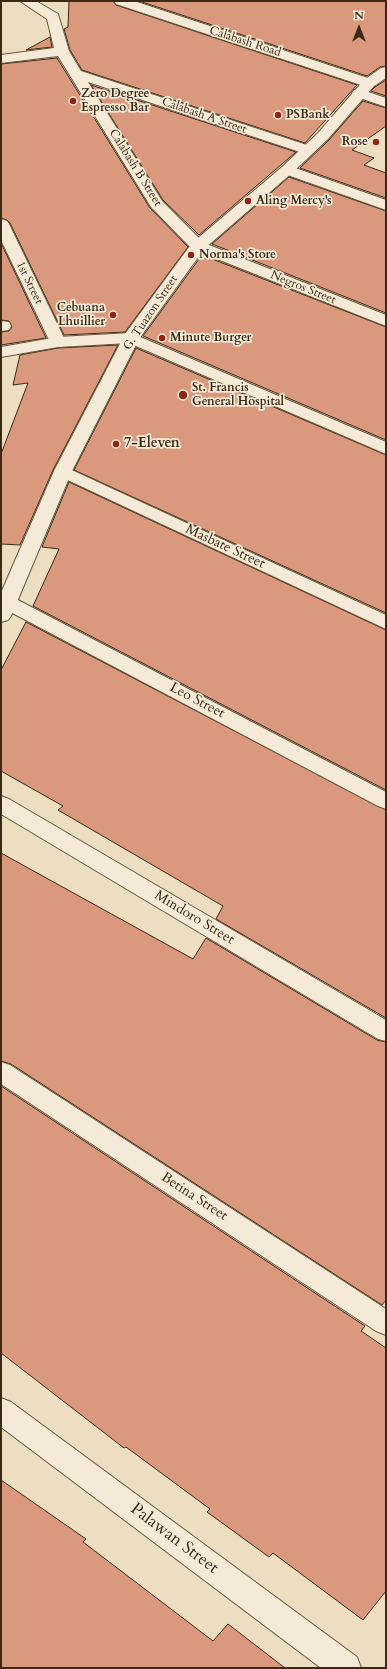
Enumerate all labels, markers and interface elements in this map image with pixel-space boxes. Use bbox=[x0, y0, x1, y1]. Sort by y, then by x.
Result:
north arrow bbox=[339, 8, 379, 48]
text: N bbox=[354, 8, 364, 23]
street label: Calabash Road bbox=[207, 24, 283, 60]
place label: Zero Degree Espresso Bar bbox=[81, 87, 149, 115]
street label: Calabash A Street bbox=[160, 95, 248, 137]
marker: Zero Degree Espresso Bar bbox=[68, 96, 78, 106]
place label: PSBank bbox=[286, 108, 330, 122]
marker: PSBank bbox=[273, 110, 283, 120]
street label: Calabash B Street bbox=[105, 127, 165, 209]
place label: Rose bbox=[342, 135, 368, 149]
marker: Rose bbox=[371, 137, 381, 147]
place label: Aling Mercy's bbox=[256, 194, 332, 208]
marker: Aling Mercy's bbox=[243, 196, 253, 206]
place label: Norma's Store bbox=[199, 248, 276, 262]
marker: Norma's Store bbox=[186, 250, 196, 260]
street label: 1st Street bbox=[12, 259, 46, 307]
street label: Negros Street bbox=[268, 268, 338, 308]
street label: G. Tuazon Street bbox=[121, 273, 181, 353]
place label: Cebuana Lhuillier bbox=[57, 301, 105, 329]
marker: Cebuana Lhuillier bbox=[108, 310, 118, 320]
place label: Minute Burger bbox=[170, 331, 251, 345]
marker: Minute Burger bbox=[157, 333, 167, 343]
place label: St. Francis General Hospital bbox=[192, 381, 284, 409]
marker: St. Francis General Hospital bbox=[177, 389, 189, 401]
place label: 7-Eleven bbox=[124, 436, 180, 452]
marker: 7-Eleven bbox=[111, 439, 121, 449]
street label: Masbate Street bbox=[183, 521, 267, 573]
street label: Leo Street bbox=[167, 680, 227, 722]
street label: Mindoro Street bbox=[151, 888, 237, 948]
street label: Betina Street bbox=[158, 1169, 230, 1225]
street label: Palawan Street bbox=[126, 1499, 222, 1579]

